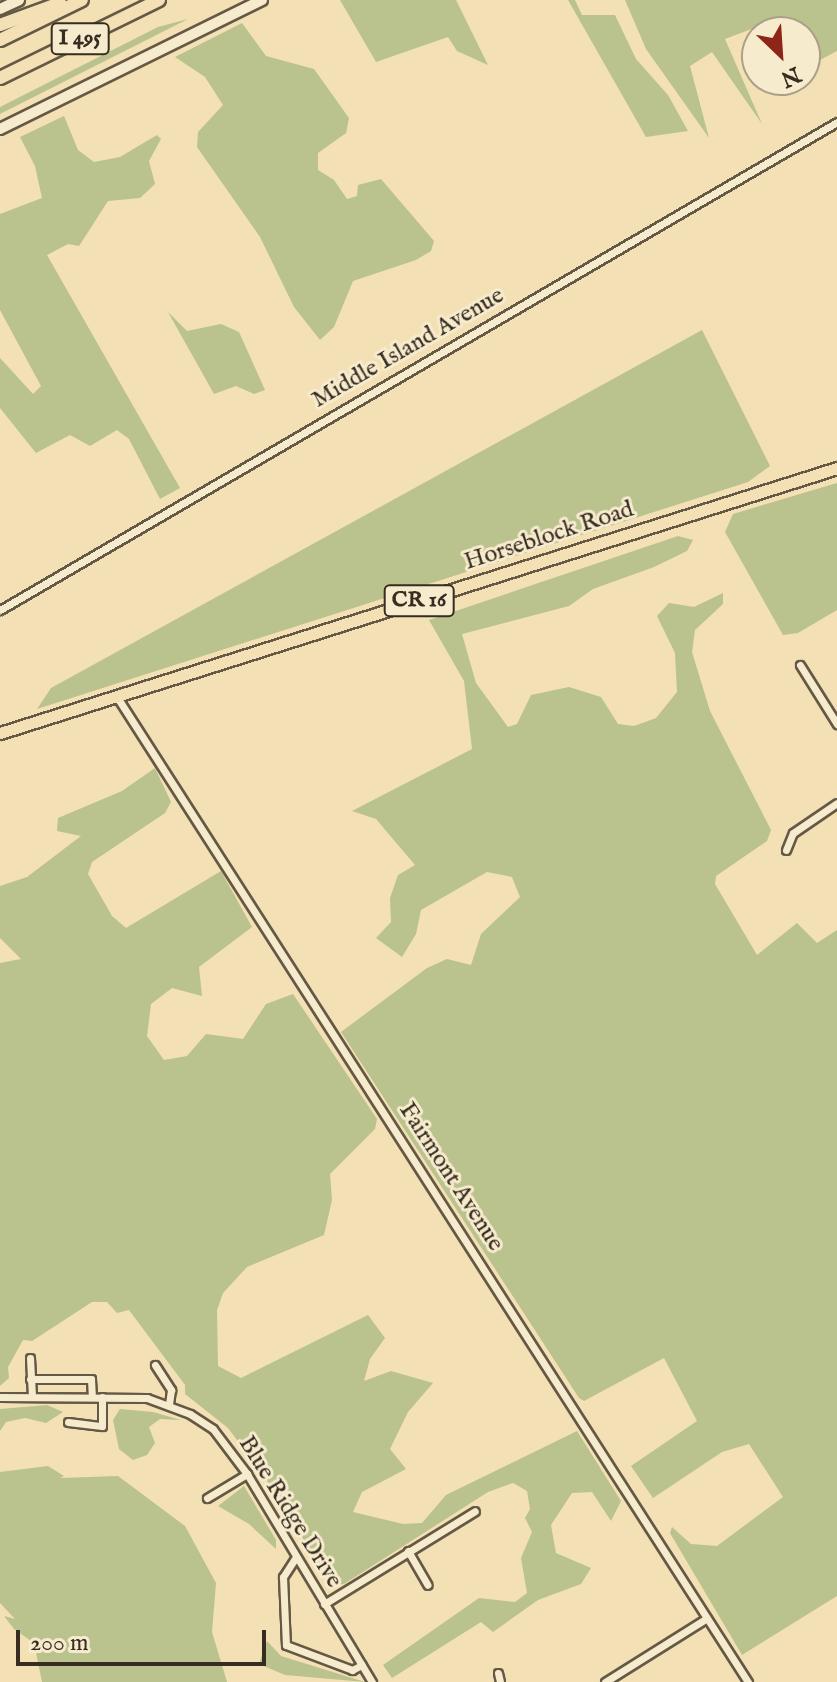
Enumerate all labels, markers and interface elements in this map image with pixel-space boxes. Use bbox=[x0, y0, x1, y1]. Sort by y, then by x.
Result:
north arrow bbox=[741, 16, 821, 96]
road number: I 495 bbox=[50, 21, 110, 57]
text: N bbox=[776, 59, 805, 93]
street label: Middle Island Avenue bbox=[307, 281, 509, 415]
street label: Horseblock Road bbox=[461, 495, 637, 577]
road number: CR 16 bbox=[383, 583, 455, 619]
street label: Fairmont Avenue bbox=[392, 1097, 510, 1257]
street label: Blue Ridge Drive bbox=[232, 1431, 348, 1593]
scale bar bbox=[20, 1614, 270, 1664]
text: 200 m bbox=[30, 1628, 89, 1659]

